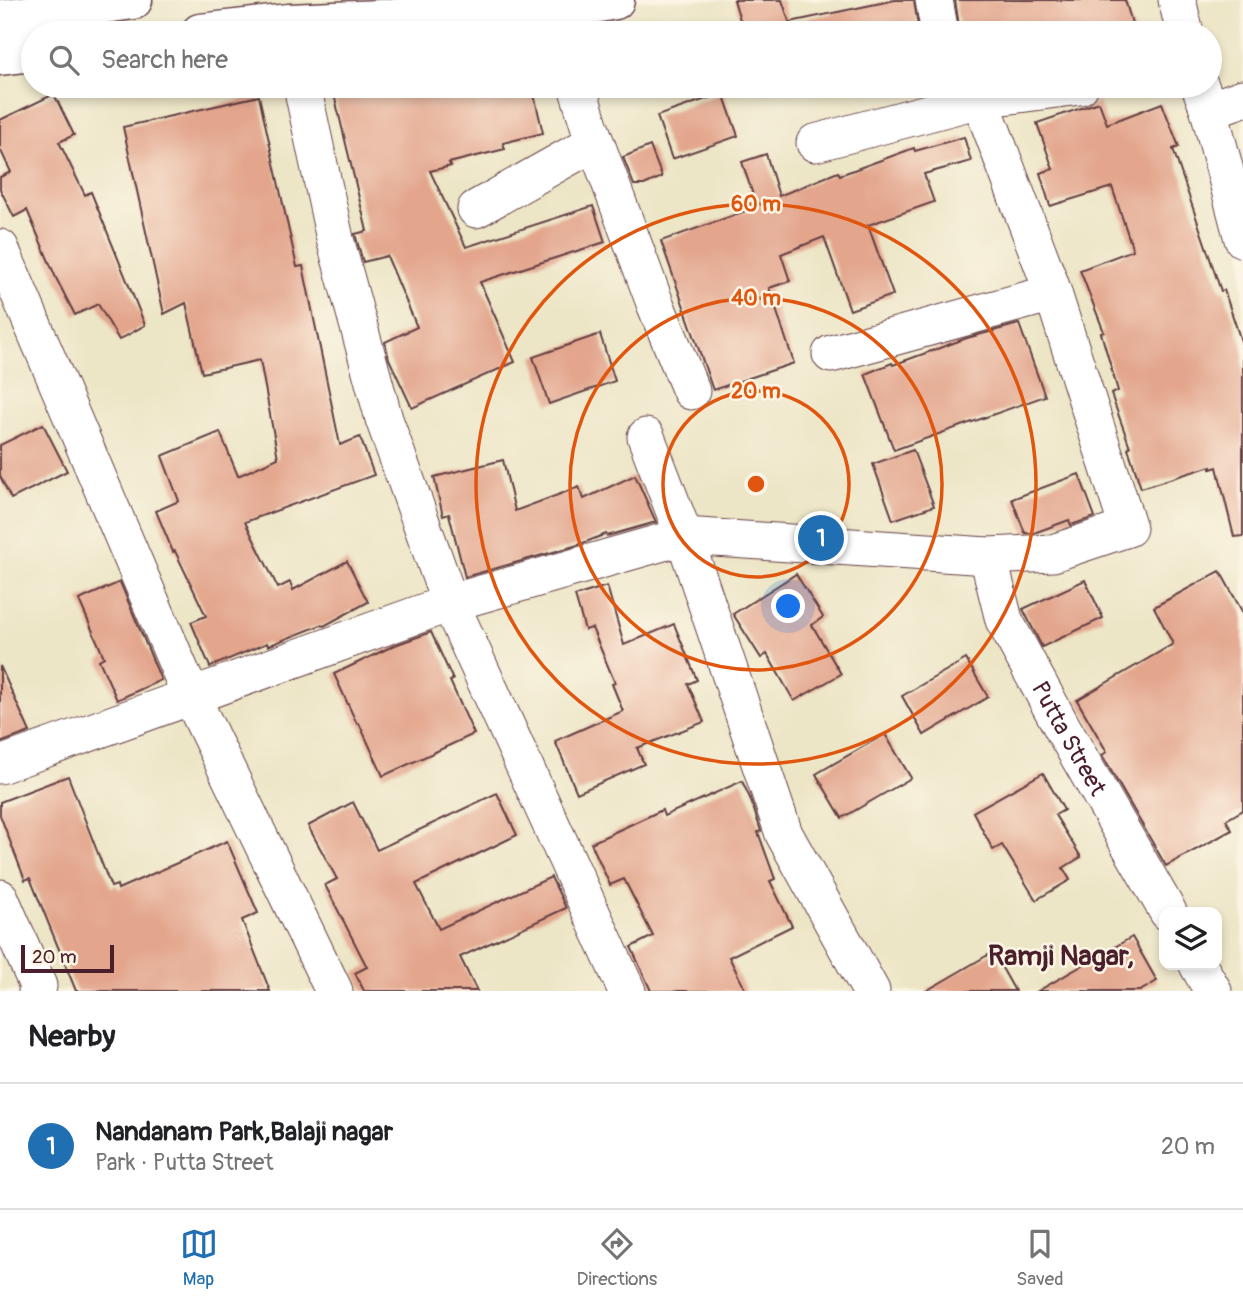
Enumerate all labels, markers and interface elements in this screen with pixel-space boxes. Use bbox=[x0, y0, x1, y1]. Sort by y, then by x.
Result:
search box bbox=[21, 21, 1222, 98]
icon: search bbox=[45, 41, 83, 79]
text: Search here bbox=[101, 44, 228, 76]
text: 60 m bbox=[731, 191, 781, 218]
text: 40 m bbox=[731, 285, 781, 312]
text: 20 m bbox=[731, 378, 781, 405]
centre of rings bbox=[744, 472, 768, 496]
pin: 1 bbox=[798, 512, 844, 564]
your location bbox=[771, 589, 805, 623]
street label: Putta Street bbox=[1025, 676, 1113, 801]
map controls bbox=[1159, 907, 1222, 970]
button: layers bbox=[1159, 907, 1222, 970]
district label: Ramji Nagar, bbox=[988, 939, 1134, 974]
scale bar bbox=[21, 942, 114, 974]
text: 20 m bbox=[32, 945, 77, 969]
text: Nearby bbox=[28, 1018, 115, 1055]
text: Nandanam Park,Balaji nagar bbox=[95, 1116, 393, 1148]
text: 1 bbox=[47, 1132, 56, 1161]
text: 20 m bbox=[1161, 1132, 1215, 1161]
text: Park · Putta Street bbox=[95, 1148, 274, 1177]
tab: Map bbox=[180, 1225, 218, 1291]
tab: Directions bbox=[577, 1225, 657, 1291]
tab: Saved bbox=[1016, 1225, 1063, 1291]

